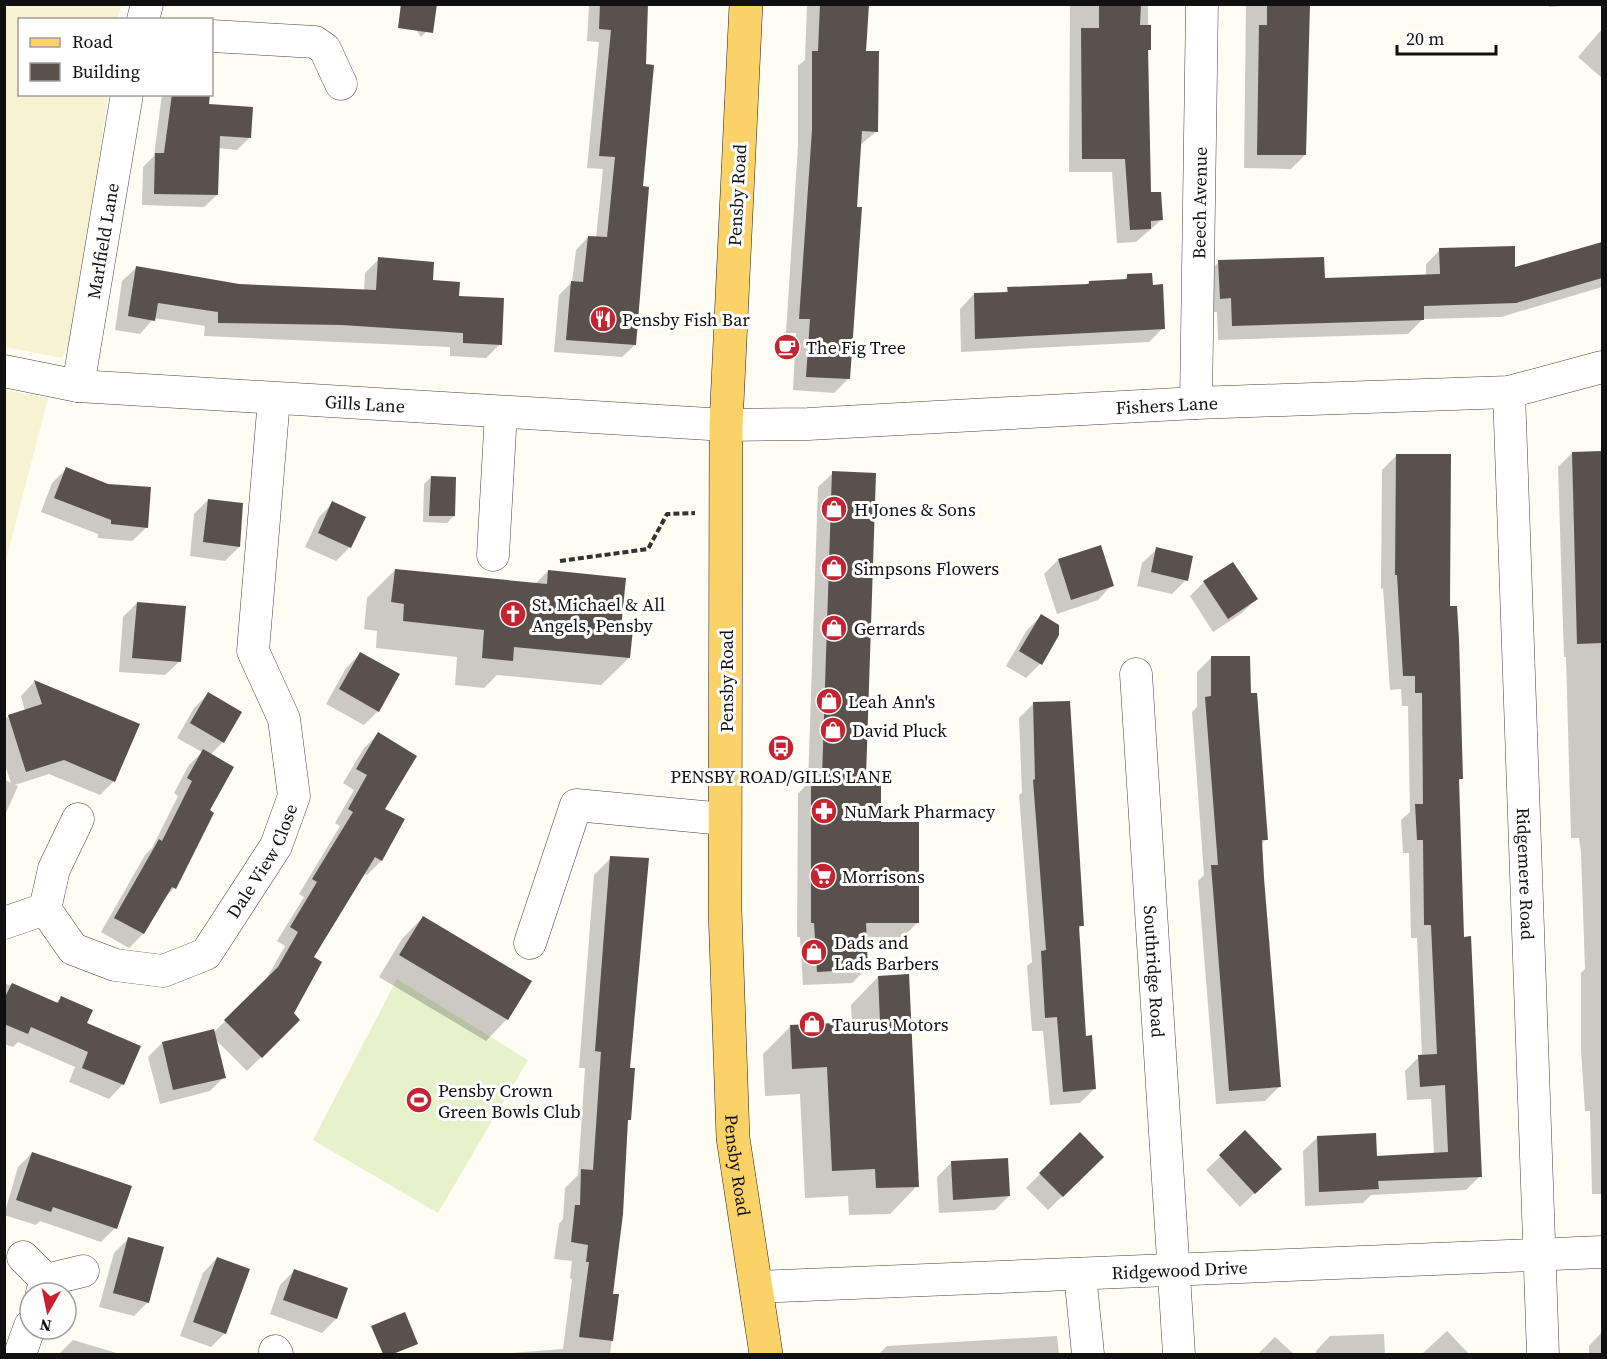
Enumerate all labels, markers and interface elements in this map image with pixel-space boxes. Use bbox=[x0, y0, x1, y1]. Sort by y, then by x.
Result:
legend bbox=[18, 18, 213, 96]
scale bar bbox=[1397, 18, 1496, 56]
text: 20 m bbox=[1406, 26, 1444, 51]
text: Road bbox=[72, 29, 113, 54]
text: Building bbox=[72, 59, 140, 84]
street label: Pensby Road bbox=[722, 143, 752, 247]
street label: Beech Avenue bbox=[1186, 147, 1212, 259]
street label: Marlfield Lane bbox=[80, 181, 124, 301]
restaurant icon: Pensby Fish Bar bbox=[588, 304, 618, 334]
place label: Pensby Fish Bar bbox=[622, 307, 750, 332]
cafe icon: The Fig Tree bbox=[772, 332, 802, 362]
place label: The Fig Tree bbox=[806, 335, 906, 360]
street label: Gills Lane bbox=[324, 388, 406, 418]
street label: Fishers Lane bbox=[1115, 390, 1218, 420]
shop icon: H Jones & Sons bbox=[819, 494, 849, 524]
place label: H Jones & Sons bbox=[854, 497, 976, 522]
shop icon: Simpsons Flowers bbox=[819, 553, 849, 583]
place label: Simpsons Flowers bbox=[854, 556, 999, 581]
place label: St. Michael & All Angels, Pensby bbox=[532, 592, 665, 638]
church icon: St. Michael & All Angels, Pensby bbox=[498, 599, 528, 629]
shop icon: Gerrards bbox=[819, 613, 849, 643]
place label: Gerrards bbox=[854, 616, 925, 641]
street label: Pensby Road bbox=[714, 630, 739, 732]
shop icon: Leah Ann's bbox=[814, 686, 844, 716]
place label: Leah Ann's bbox=[848, 689, 936, 714]
shop icon: David Pluck bbox=[818, 715, 848, 745]
place label: David Pluck bbox=[852, 718, 947, 743]
bus stop icon: PENSBY ROAD/GILLS LANE bbox=[766, 733, 796, 763]
place label: PENSBY ROAD/GILLS LANE bbox=[670, 764, 892, 789]
pharmacy icon: NuMark Pharmacy bbox=[809, 796, 839, 826]
place label: NuMark Pharmacy bbox=[844, 799, 996, 824]
street label: Dale View Close bbox=[220, 800, 303, 923]
street label: Ridgemere Road bbox=[1511, 807, 1541, 940]
supermarket icon: Morrisons bbox=[808, 861, 838, 891]
place label: Morrisons bbox=[842, 864, 925, 889]
street label: Southridge Road bbox=[1138, 904, 1171, 1038]
place label: Dads and Lads Barbers bbox=[834, 930, 939, 976]
shop icon: Dads and Lads Barbers bbox=[799, 937, 829, 967]
shop icon: Taurus Motors bbox=[797, 1009, 827, 1039]
place label: Taurus Motors bbox=[832, 1012, 949, 1037]
place label: Pensby Crown Green Bowls Club bbox=[438, 1078, 581, 1124]
sports icon: Pensby Crown Green Bowls Club bbox=[404, 1085, 434, 1115]
street label: Pensby Road bbox=[720, 1114, 757, 1218]
street label: Ridgewood Drive bbox=[1111, 1254, 1248, 1285]
north arrow bbox=[18, 1281, 78, 1341]
text: N bbox=[38, 1314, 53, 1338]

